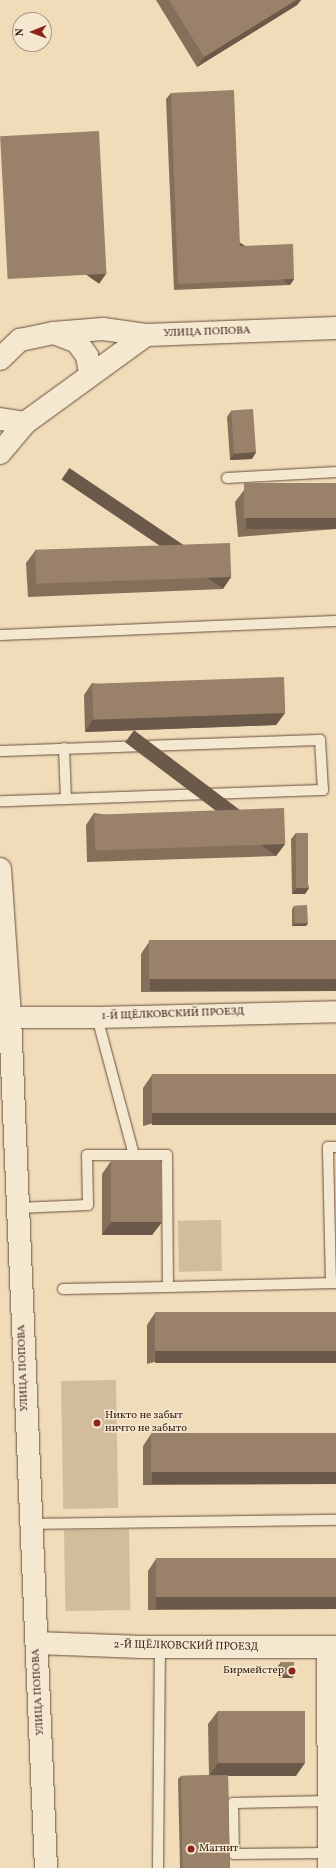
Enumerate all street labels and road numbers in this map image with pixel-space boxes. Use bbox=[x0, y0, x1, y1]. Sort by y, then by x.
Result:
street label: УЛИЦА ПОПОВА bbox=[163, 325, 251, 341]
street label: 1-Й ЩЁЛКОВСКИЙ ПРОЕЗД bbox=[101, 1006, 245, 1024]
street label: УЛИЦА ПОПОВА bbox=[16, 1324, 32, 1412]
street label: 2-Й ЩЁЛКОВСКИЙ ПРОЕЗД bbox=[113, 1639, 259, 1655]
street label: УЛИЦА ПОПОВА bbox=[30, 1648, 48, 1736]

